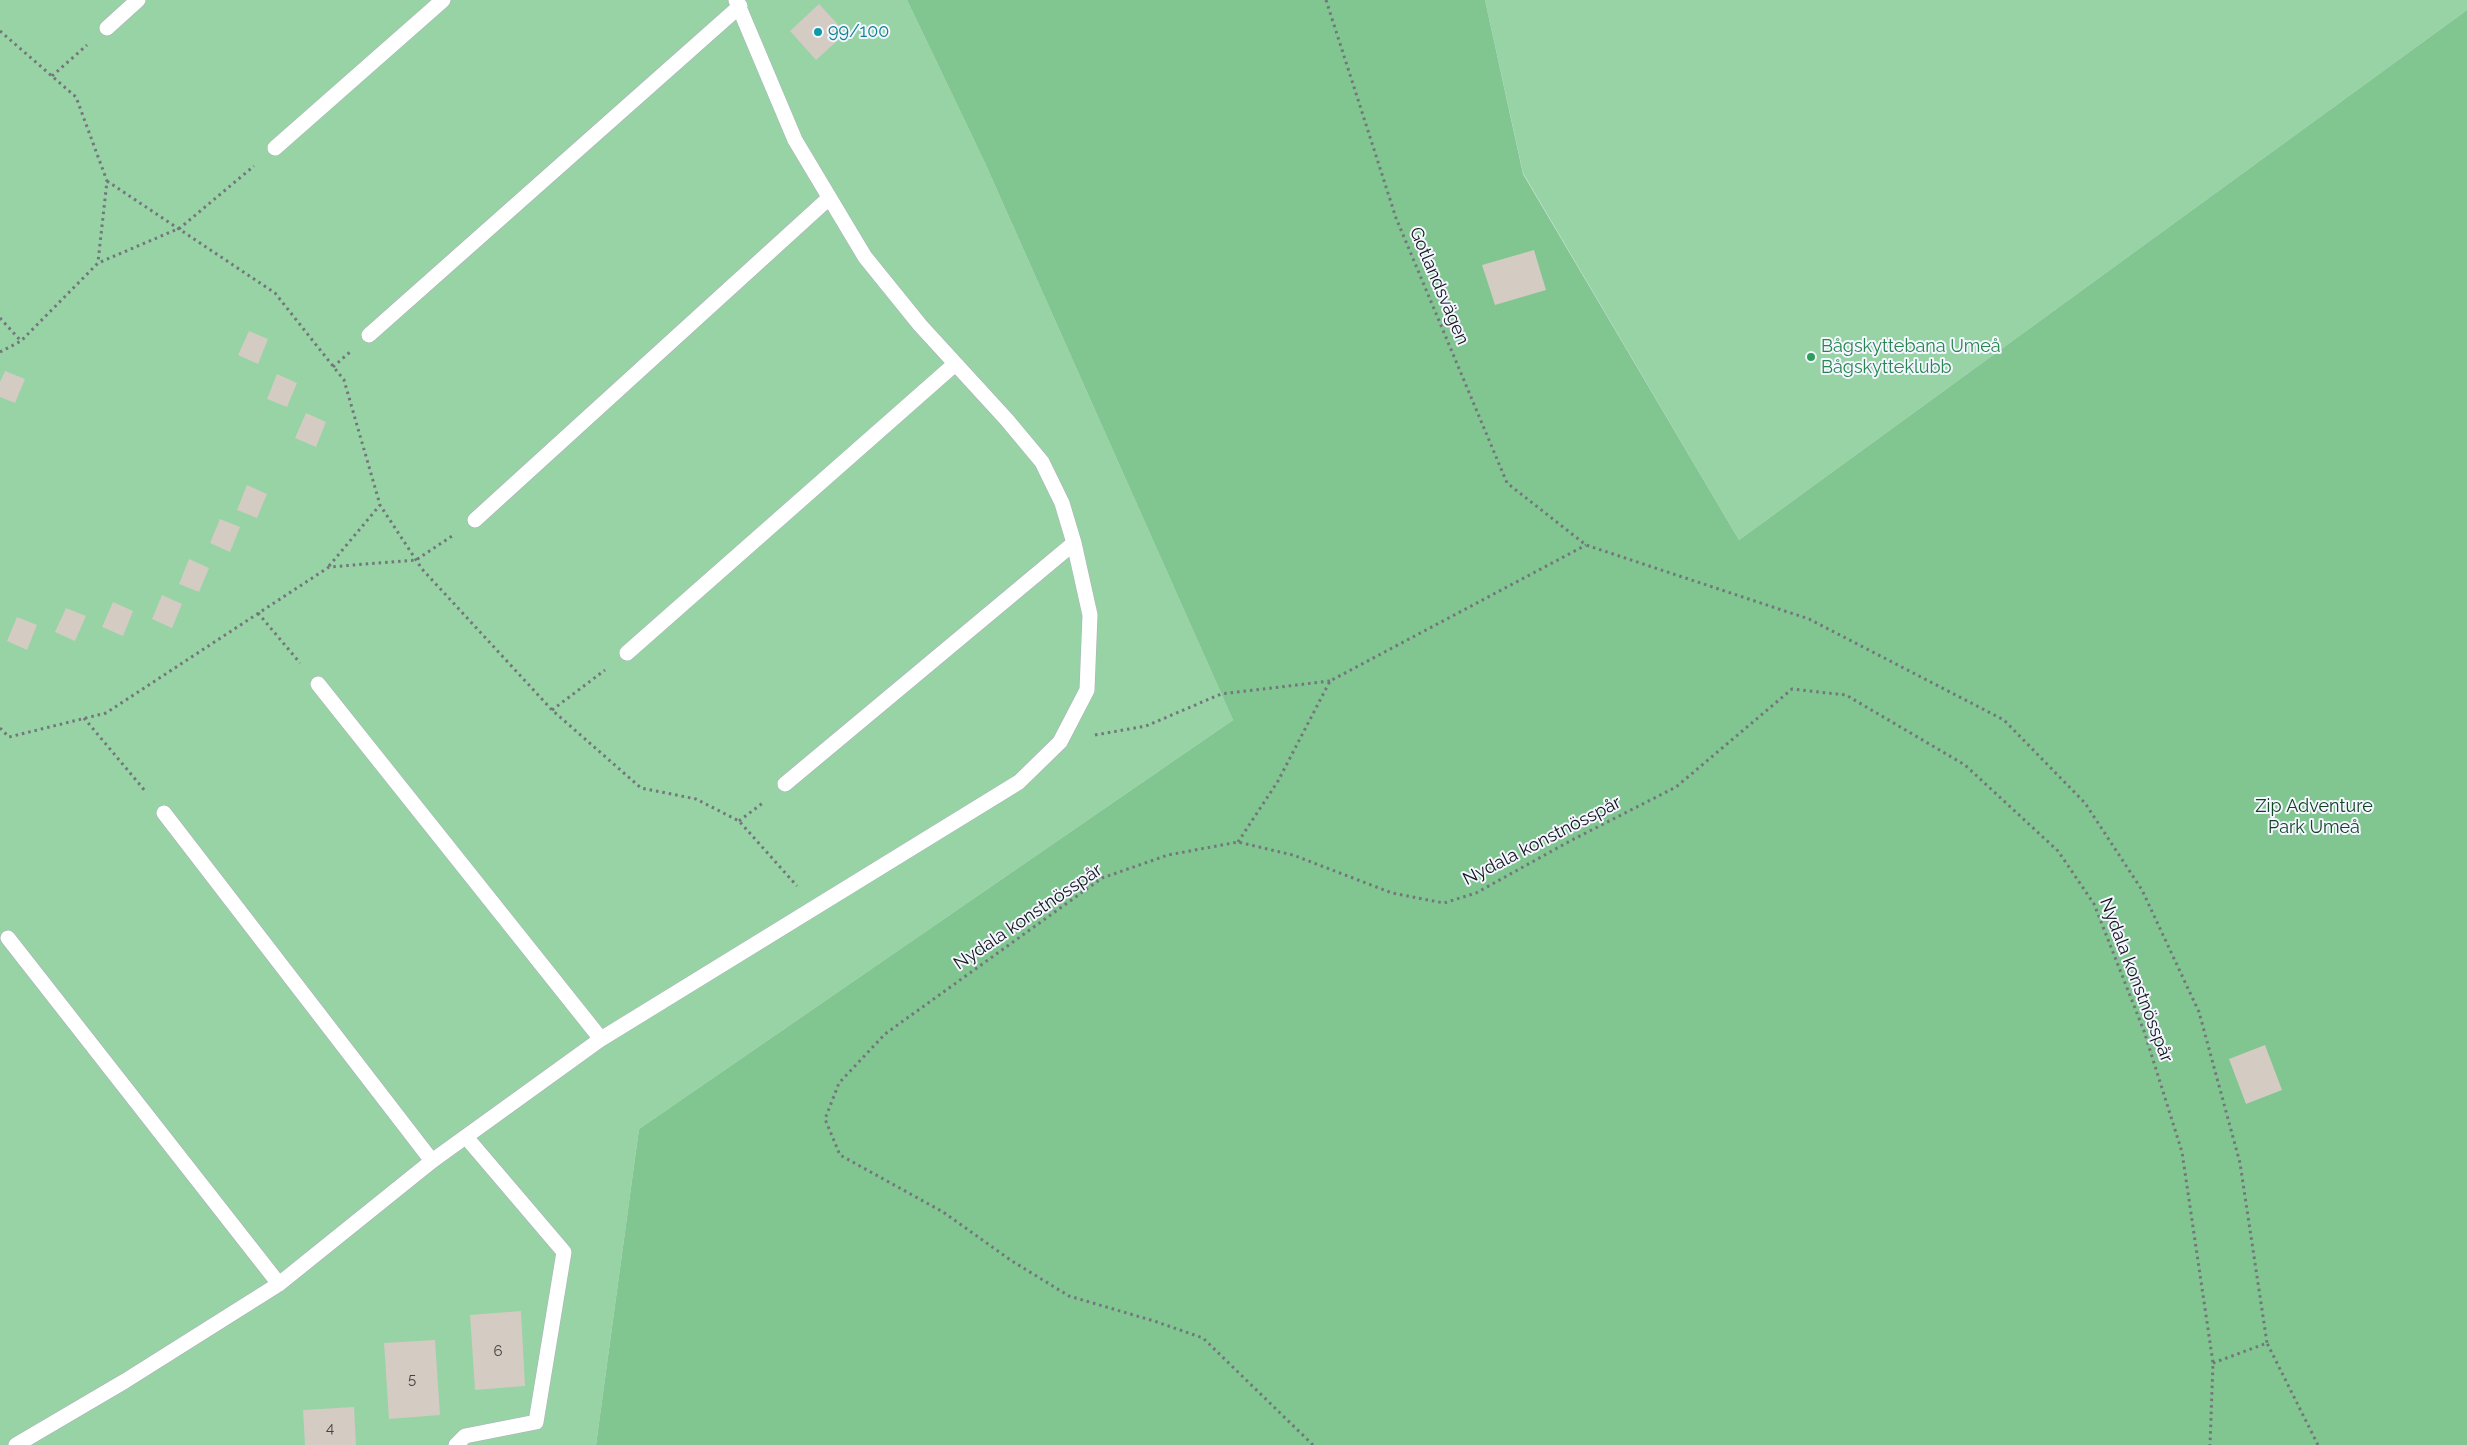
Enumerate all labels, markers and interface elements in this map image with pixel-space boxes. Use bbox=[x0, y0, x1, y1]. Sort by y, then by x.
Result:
place label: 99/100 bbox=[828, 21, 889, 43]
marker: 99/100 bbox=[812, 26, 824, 38]
street label: Gotlandsvägen bbox=[1404, 224, 1474, 348]
place label: Bågskyttebana Umeå Bågskytteklubb bbox=[1821, 336, 2001, 378]
marker: Bågskyttebana Umeå Bågskytteklubb bbox=[1805, 351, 1817, 363]
street label: Nydala konstnösspår bbox=[1459, 792, 1625, 890]
park label: Zip Adventure Park Umeå bbox=[2255, 796, 2373, 839]
street label: Nydala konstnösspår bbox=[950, 859, 1106, 975]
street label: Nydala konstnösspår bbox=[2095, 895, 2177, 1065]
house number: 6 bbox=[493, 1342, 503, 1360]
house number: 5 bbox=[408, 1370, 416, 1388]
house number: 4 bbox=[326, 1419, 334, 1437]

